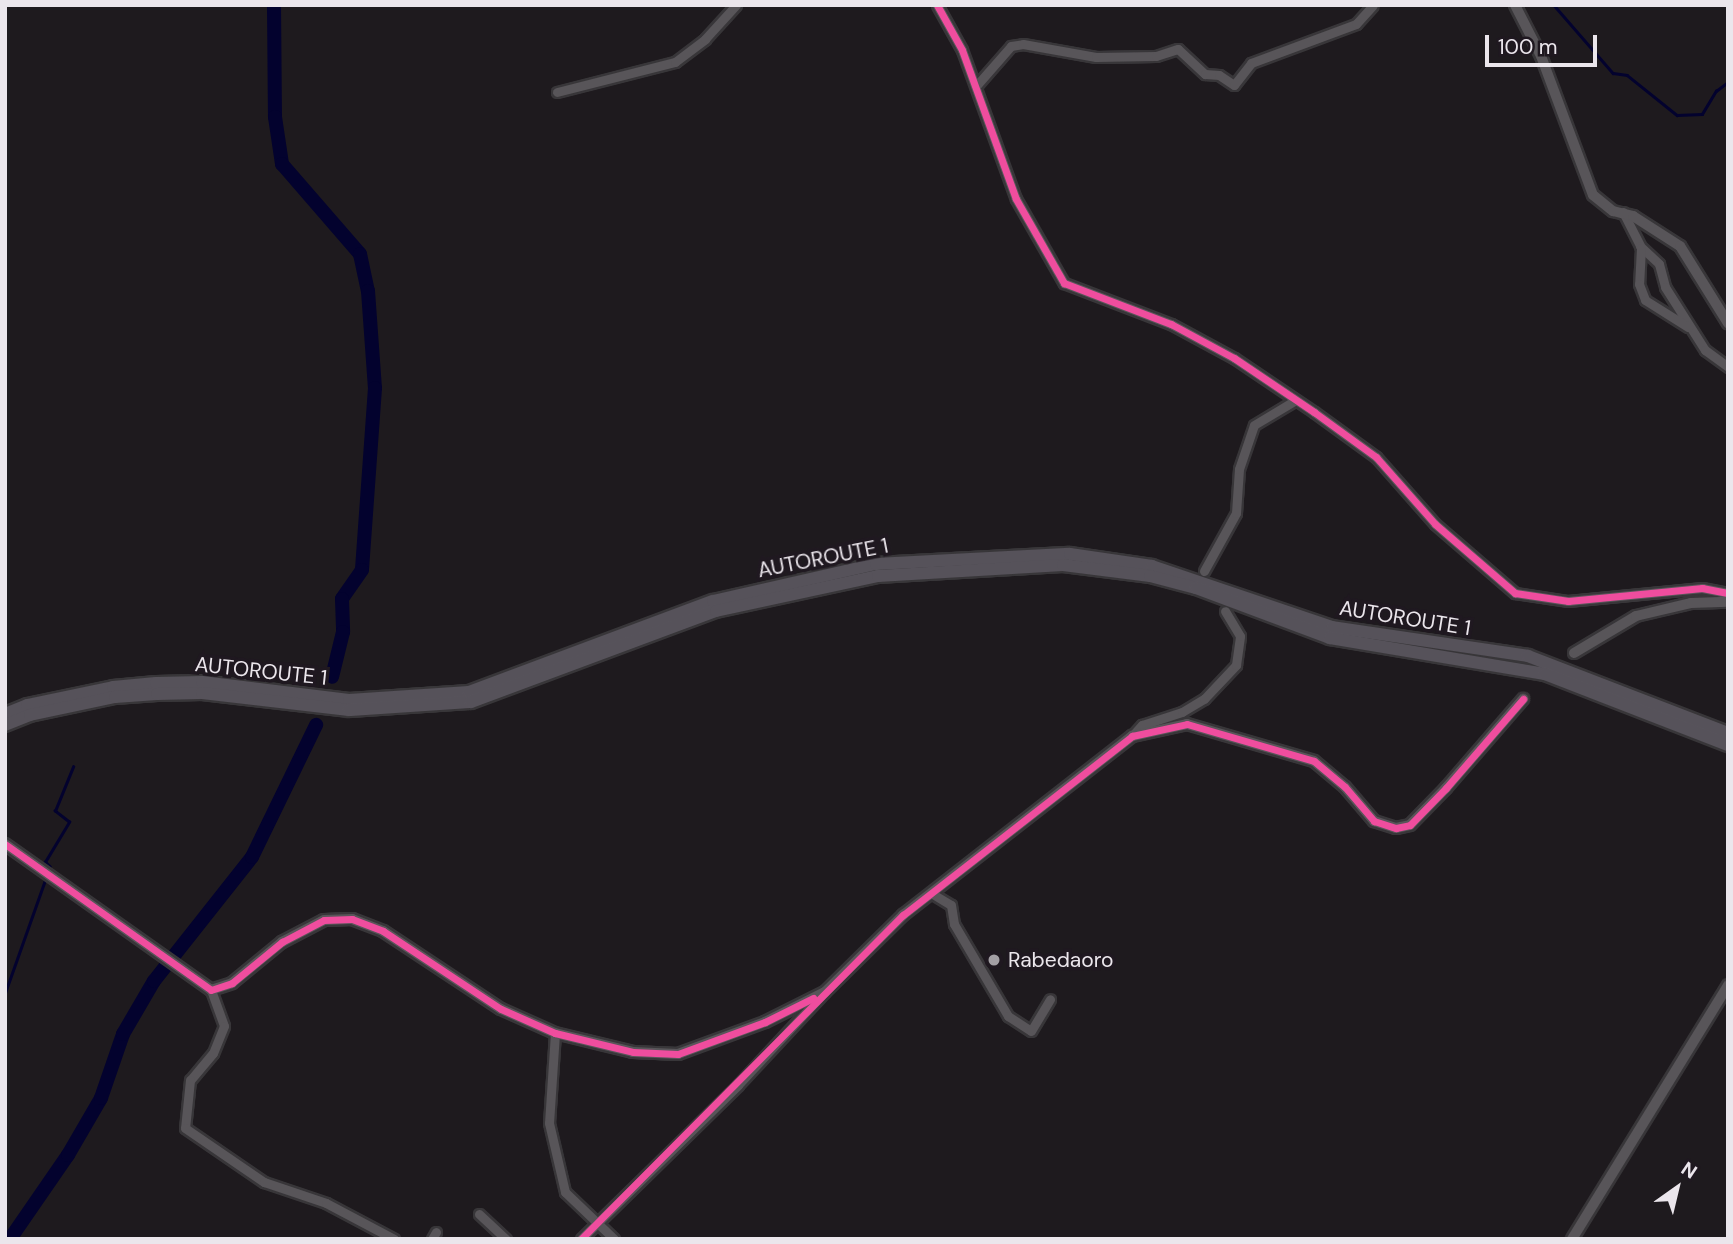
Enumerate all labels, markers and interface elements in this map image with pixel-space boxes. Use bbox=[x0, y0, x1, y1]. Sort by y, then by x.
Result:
scale bar bbox=[1488, 21, 1600, 65]
text: 100 m bbox=[1498, 33, 1558, 61]
street label: AUTOROUTE 1 bbox=[756, 533, 890, 583]
street label: AUTOROUTE 1 bbox=[1338, 595, 1472, 641]
street label: AUTOROUTE 1 bbox=[194, 652, 328, 690]
place label: Rabedaoro bbox=[1008, 947, 1114, 973]
marker: Rabedaoro bbox=[986, 952, 1002, 968]
north arrow bbox=[1642, 1153, 1712, 1223]
text: N bbox=[1676, 1156, 1702, 1184]

